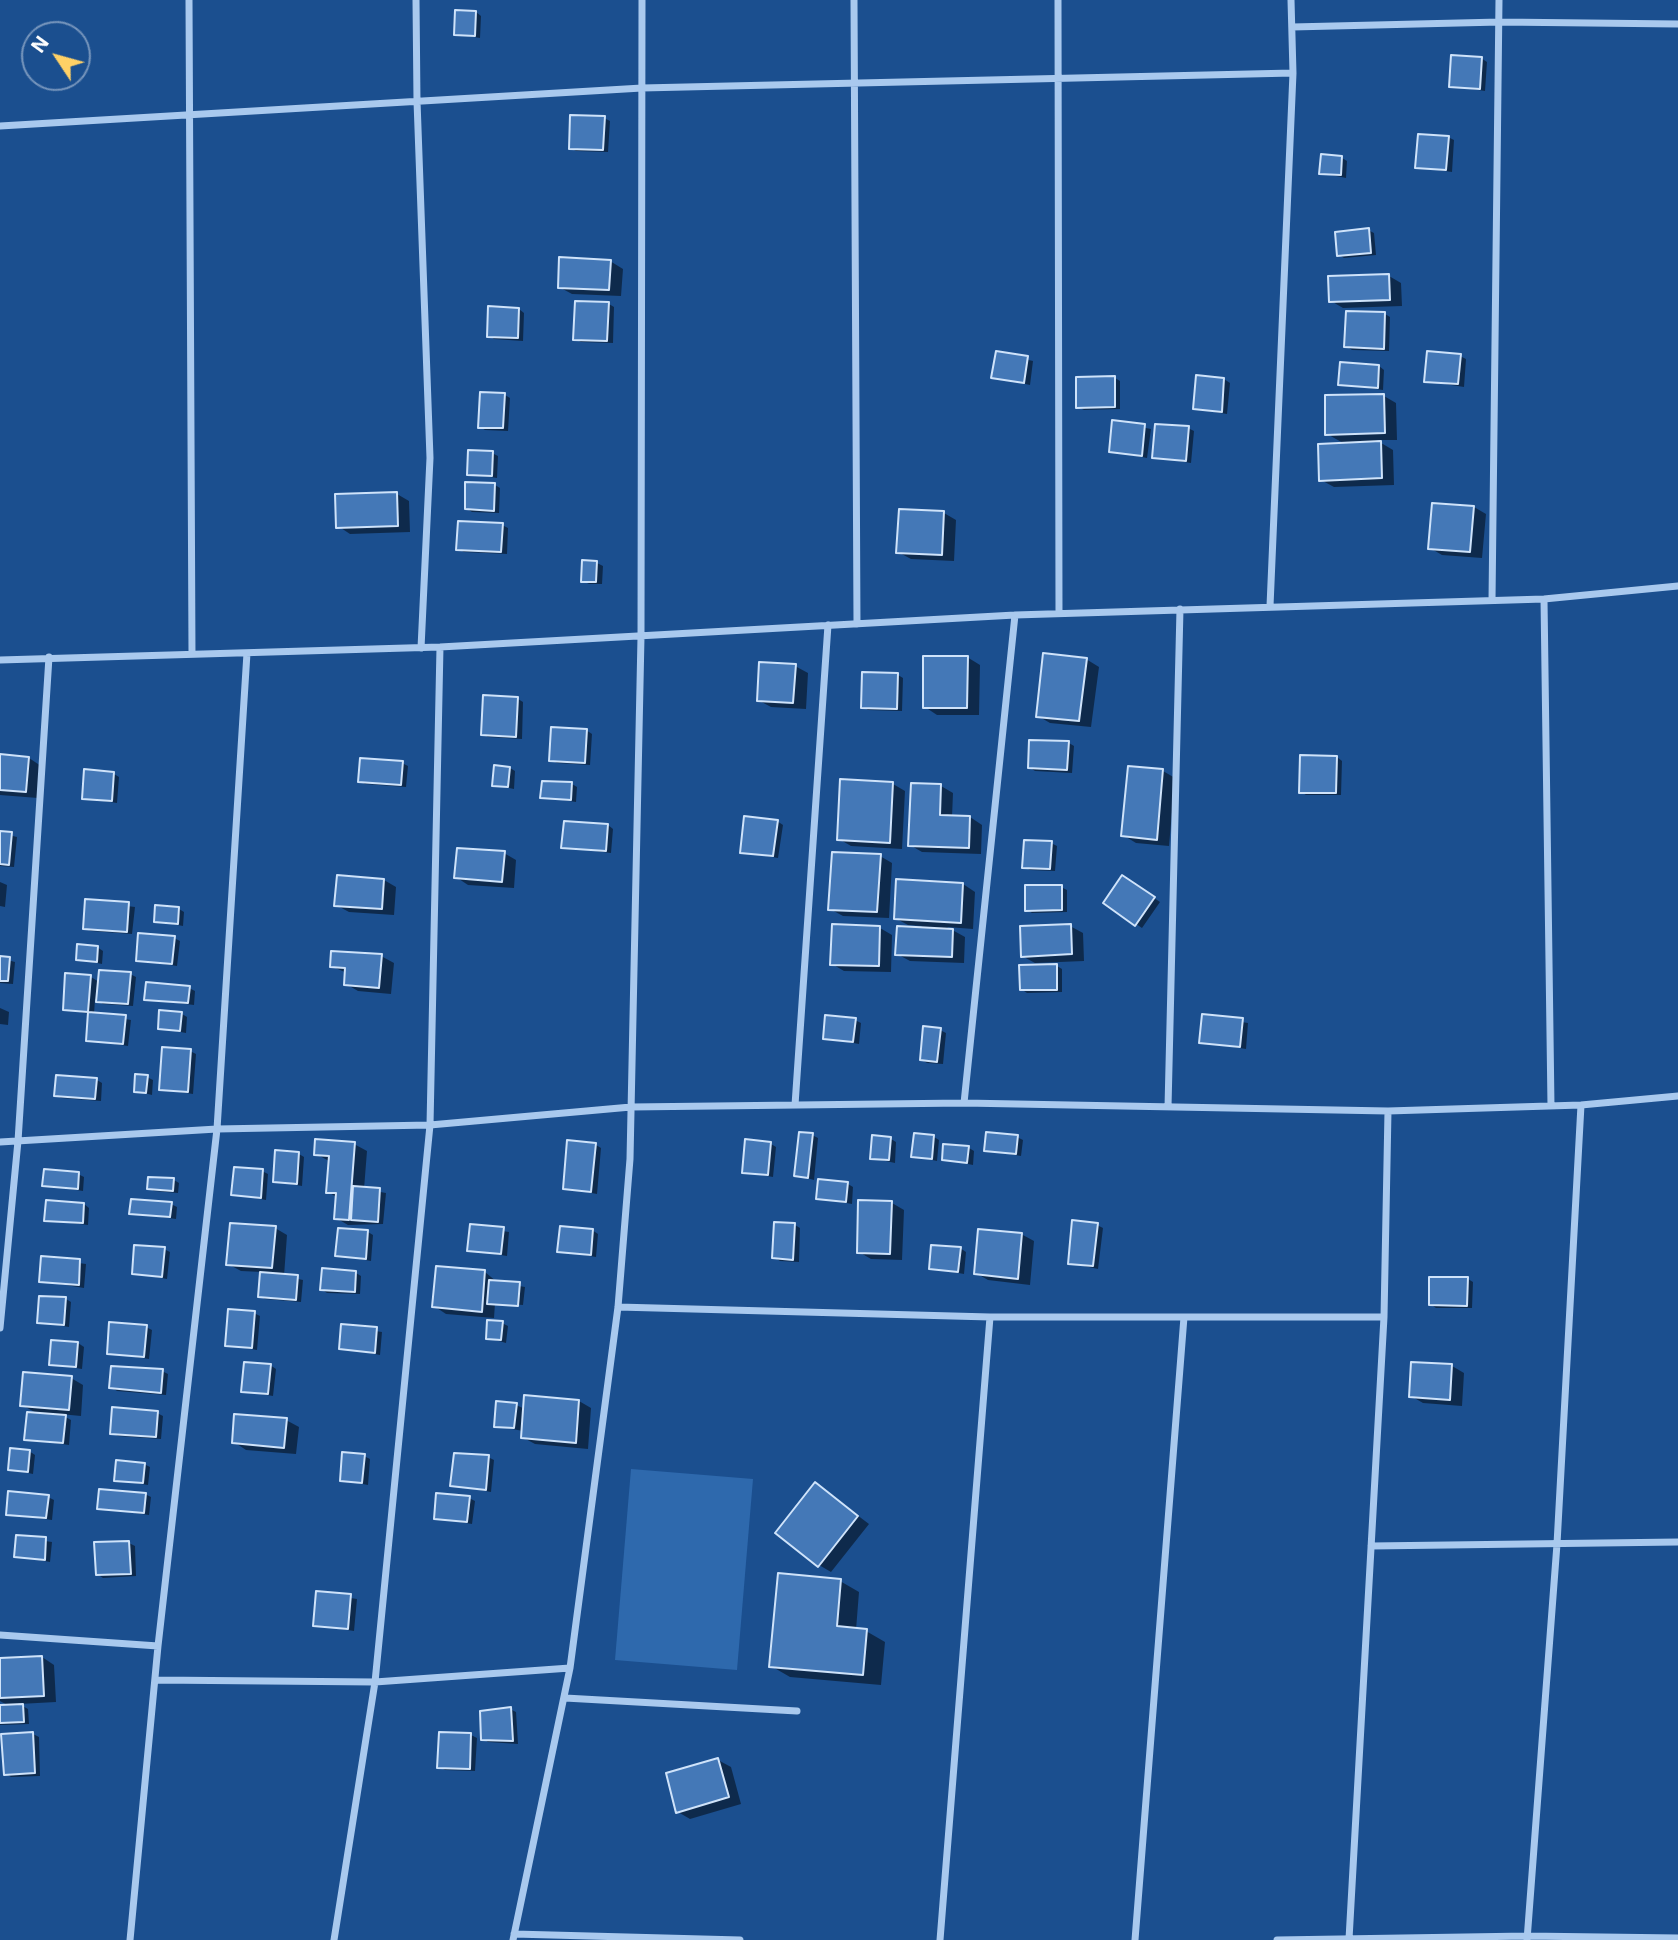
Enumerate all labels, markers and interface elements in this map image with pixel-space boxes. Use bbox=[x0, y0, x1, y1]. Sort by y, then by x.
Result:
north arrow bbox=[21, 21, 91, 91]
text: N bbox=[27, 32, 54, 57]

